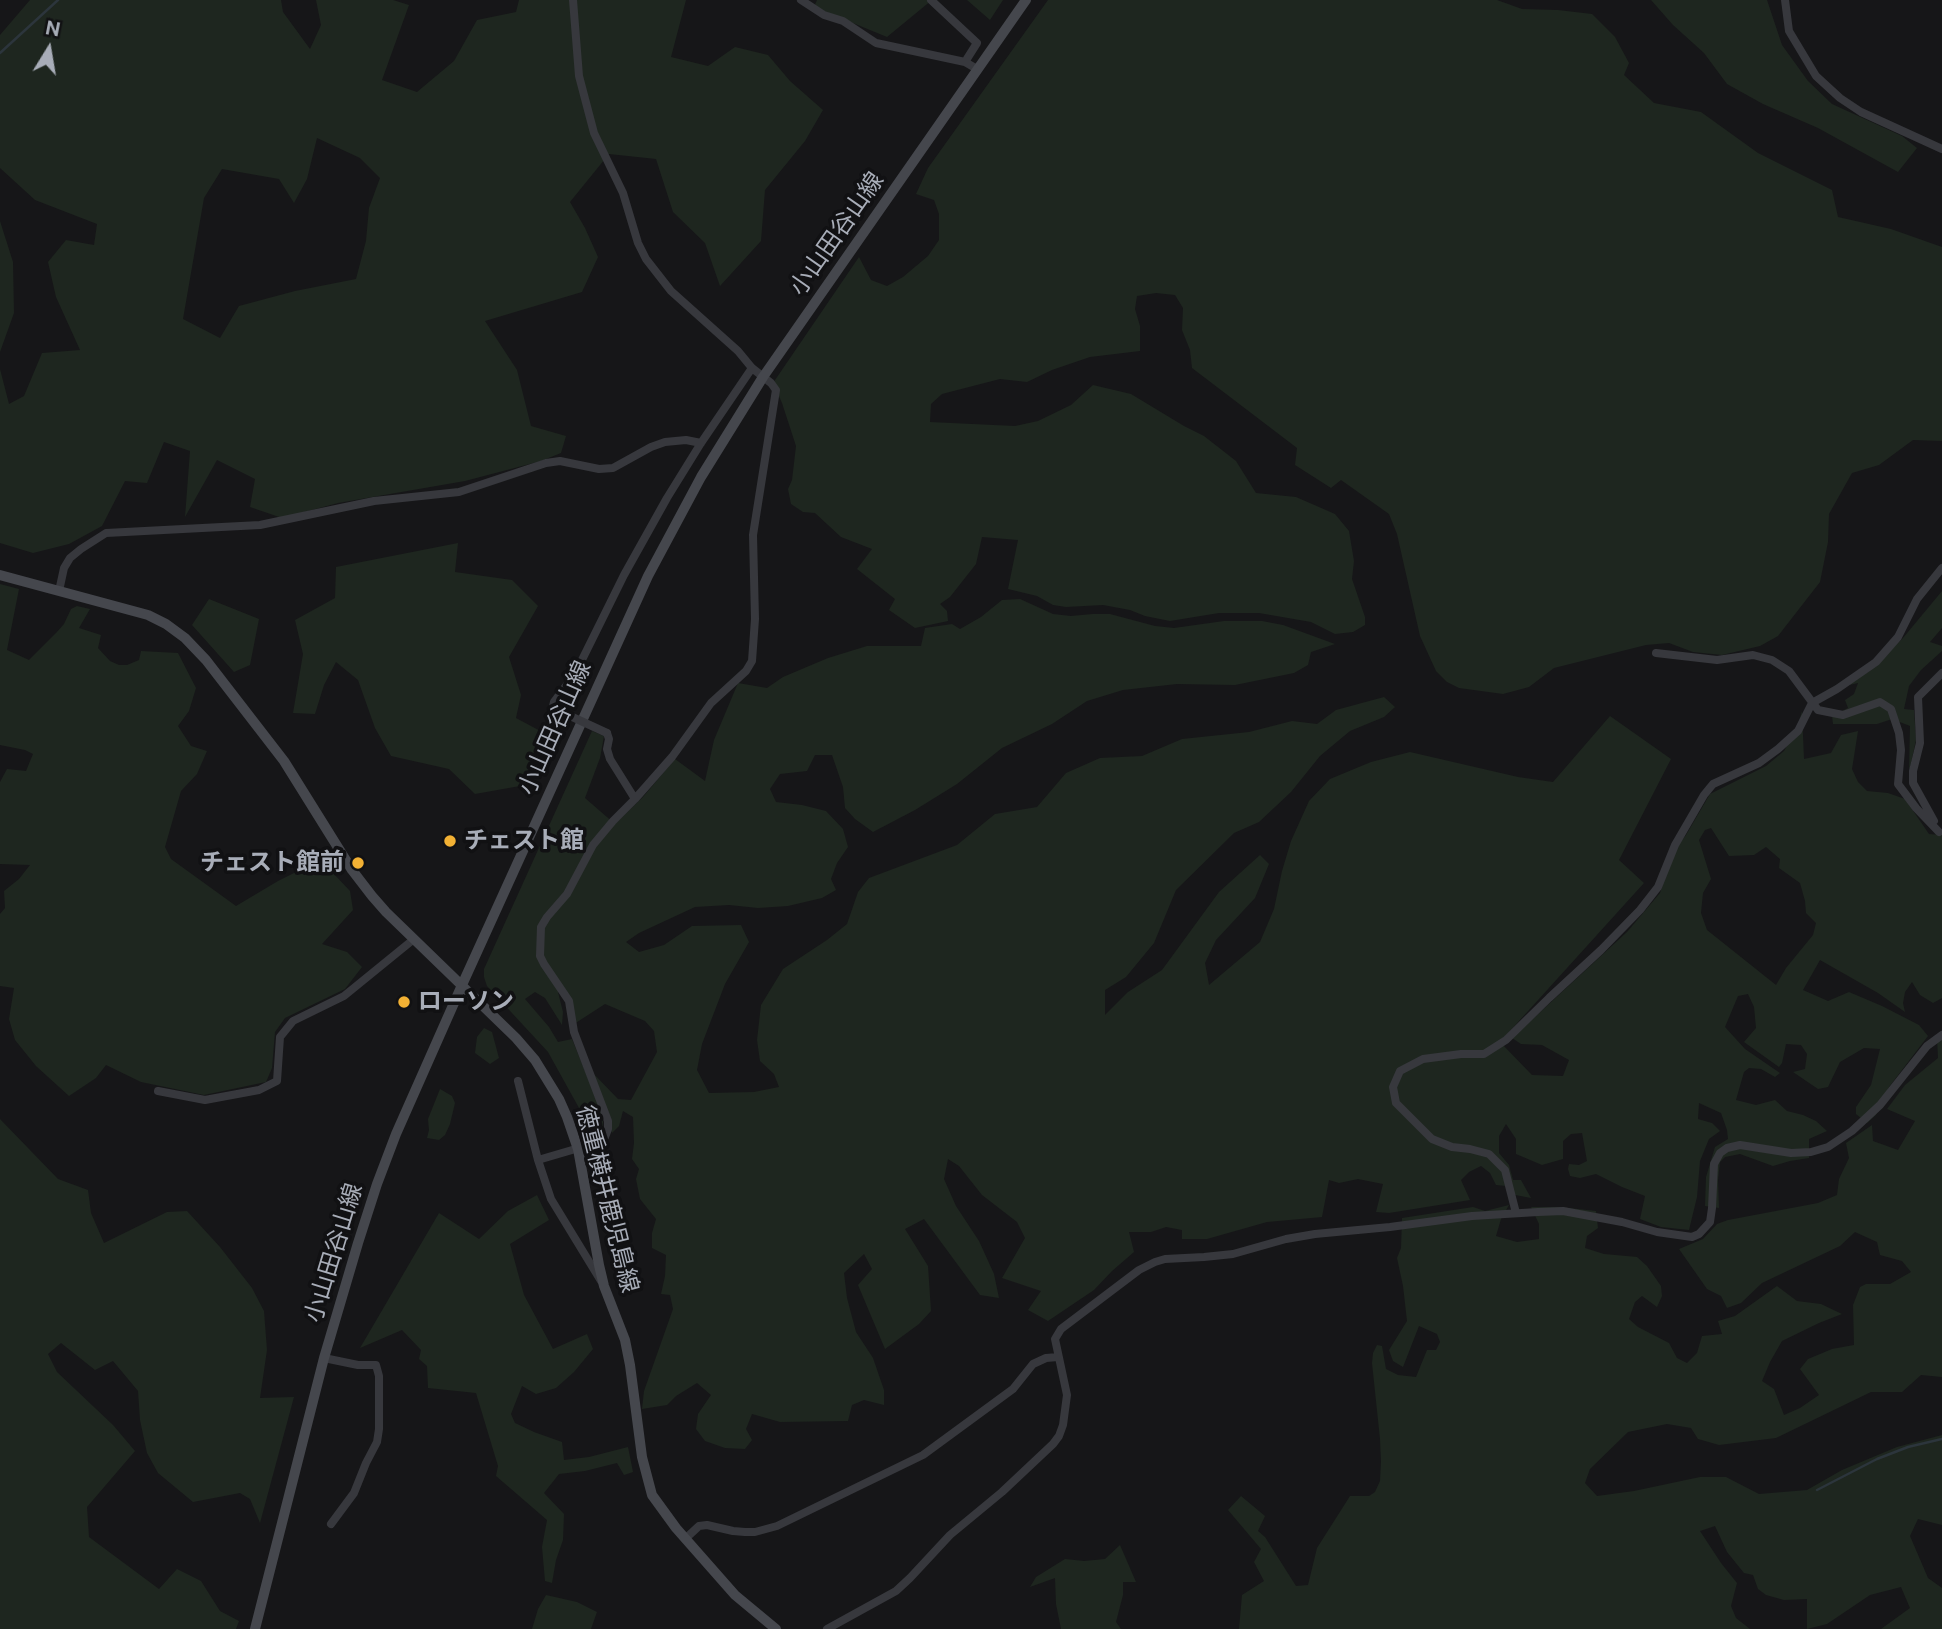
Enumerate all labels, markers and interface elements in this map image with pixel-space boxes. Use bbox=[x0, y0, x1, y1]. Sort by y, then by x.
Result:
north arrow bbox=[14, 14, 84, 84]
text: N bbox=[44, 16, 62, 41]
street label: 小山田谷山線 bbox=[784, 167, 890, 301]
street label: 小山田谷山線 bbox=[513, 656, 597, 800]
place label: チェスト館 bbox=[464, 827, 584, 855]
marker: チェスト館 bbox=[442, 833, 458, 849]
place label: チェスト館前 bbox=[200, 849, 344, 877]
marker: チェスト館前 bbox=[350, 855, 366, 871]
place label: ローソン bbox=[418, 988, 514, 1016]
marker: ローソン bbox=[396, 994, 412, 1010]
street label: 徳重横井鹿児島線 bbox=[570, 1102, 644, 1296]
street label: 小山田谷山線 bbox=[299, 1180, 369, 1326]

